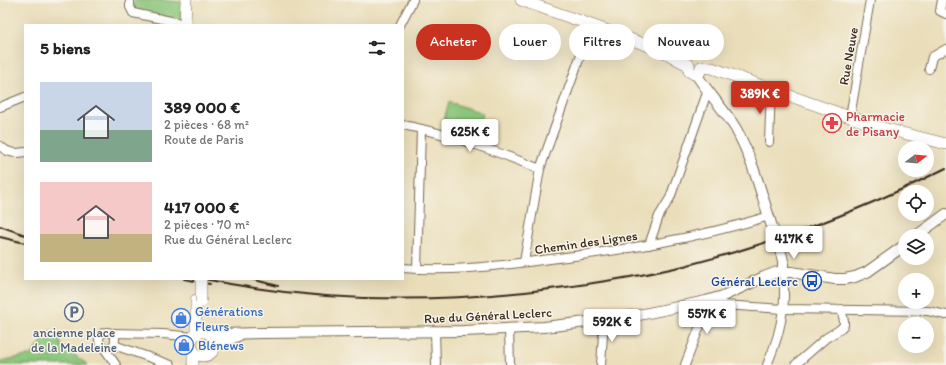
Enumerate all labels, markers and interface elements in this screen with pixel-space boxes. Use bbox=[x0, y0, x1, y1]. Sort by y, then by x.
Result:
chip: Acheter bbox=[416, 24, 491, 60]
chip: Louer bbox=[499, 24, 561, 60]
chip: Filtres bbox=[569, 24, 635, 60]
chip: Nouveau bbox=[643, 24, 724, 60]
street label: Rue Neuve bbox=[836, 26, 861, 86]
icon: filters bbox=[366, 37, 388, 59]
text: 5 biens bbox=[40, 38, 91, 58]
pin: 389K € bbox=[727, 81, 793, 115]
text: 389K € bbox=[740, 86, 780, 101]
text: 389 000 € bbox=[164, 97, 240, 117]
icon: home bbox=[72, 98, 120, 146]
place label: Pharmacie de Pisany bbox=[846, 109, 905, 139]
pharmacy icon: Pharmacie de Pisany bbox=[821, 112, 843, 134]
text: 2 pièces · 68 m² bbox=[164, 117, 249, 132]
pin: 625K € bbox=[437, 119, 503, 153]
text: 625K € bbox=[450, 124, 490, 139]
text: Route de Paris bbox=[164, 132, 244, 147]
north arrow bbox=[898, 141, 934, 177]
map controls bbox=[898, 141, 934, 353]
button: locate bbox=[898, 185, 934, 221]
text: 417 000 € bbox=[164, 197, 239, 217]
icon: home bbox=[72, 198, 120, 246]
text: 2 pièces · 70 m² bbox=[164, 217, 249, 232]
pin: 417K € bbox=[761, 226, 827, 260]
street label: Chemin des Lignes bbox=[534, 228, 639, 257]
button: layers bbox=[898, 229, 934, 265]
text: 417K € bbox=[775, 231, 813, 246]
text: Rue du Général Leclerc bbox=[164, 232, 292, 247]
bus stop icon: Général Leclerc bbox=[801, 270, 823, 292]
button: + bbox=[898, 273, 934, 309]
place label: Général Leclerc bbox=[711, 274, 798, 289]
parking icon: ancienne place de la Madeleine bbox=[63, 301, 85, 323]
pin: 557K € bbox=[674, 301, 740, 335]
place label: Générations Fleurs bbox=[195, 304, 264, 334]
street label: Rue du Général Leclerc bbox=[424, 305, 552, 326]
text: 557K € bbox=[688, 306, 726, 321]
shop icon: Générations Fleurs bbox=[170, 307, 192, 329]
pin: 592K € bbox=[579, 309, 645, 343]
text: 592K € bbox=[592, 314, 632, 329]
button: − bbox=[898, 317, 934, 353]
place label: ancienne place de la Madeleine bbox=[31, 325, 117, 355]
shop icon: Blénews bbox=[173, 334, 195, 356]
place label: Blénews bbox=[198, 338, 244, 353]

